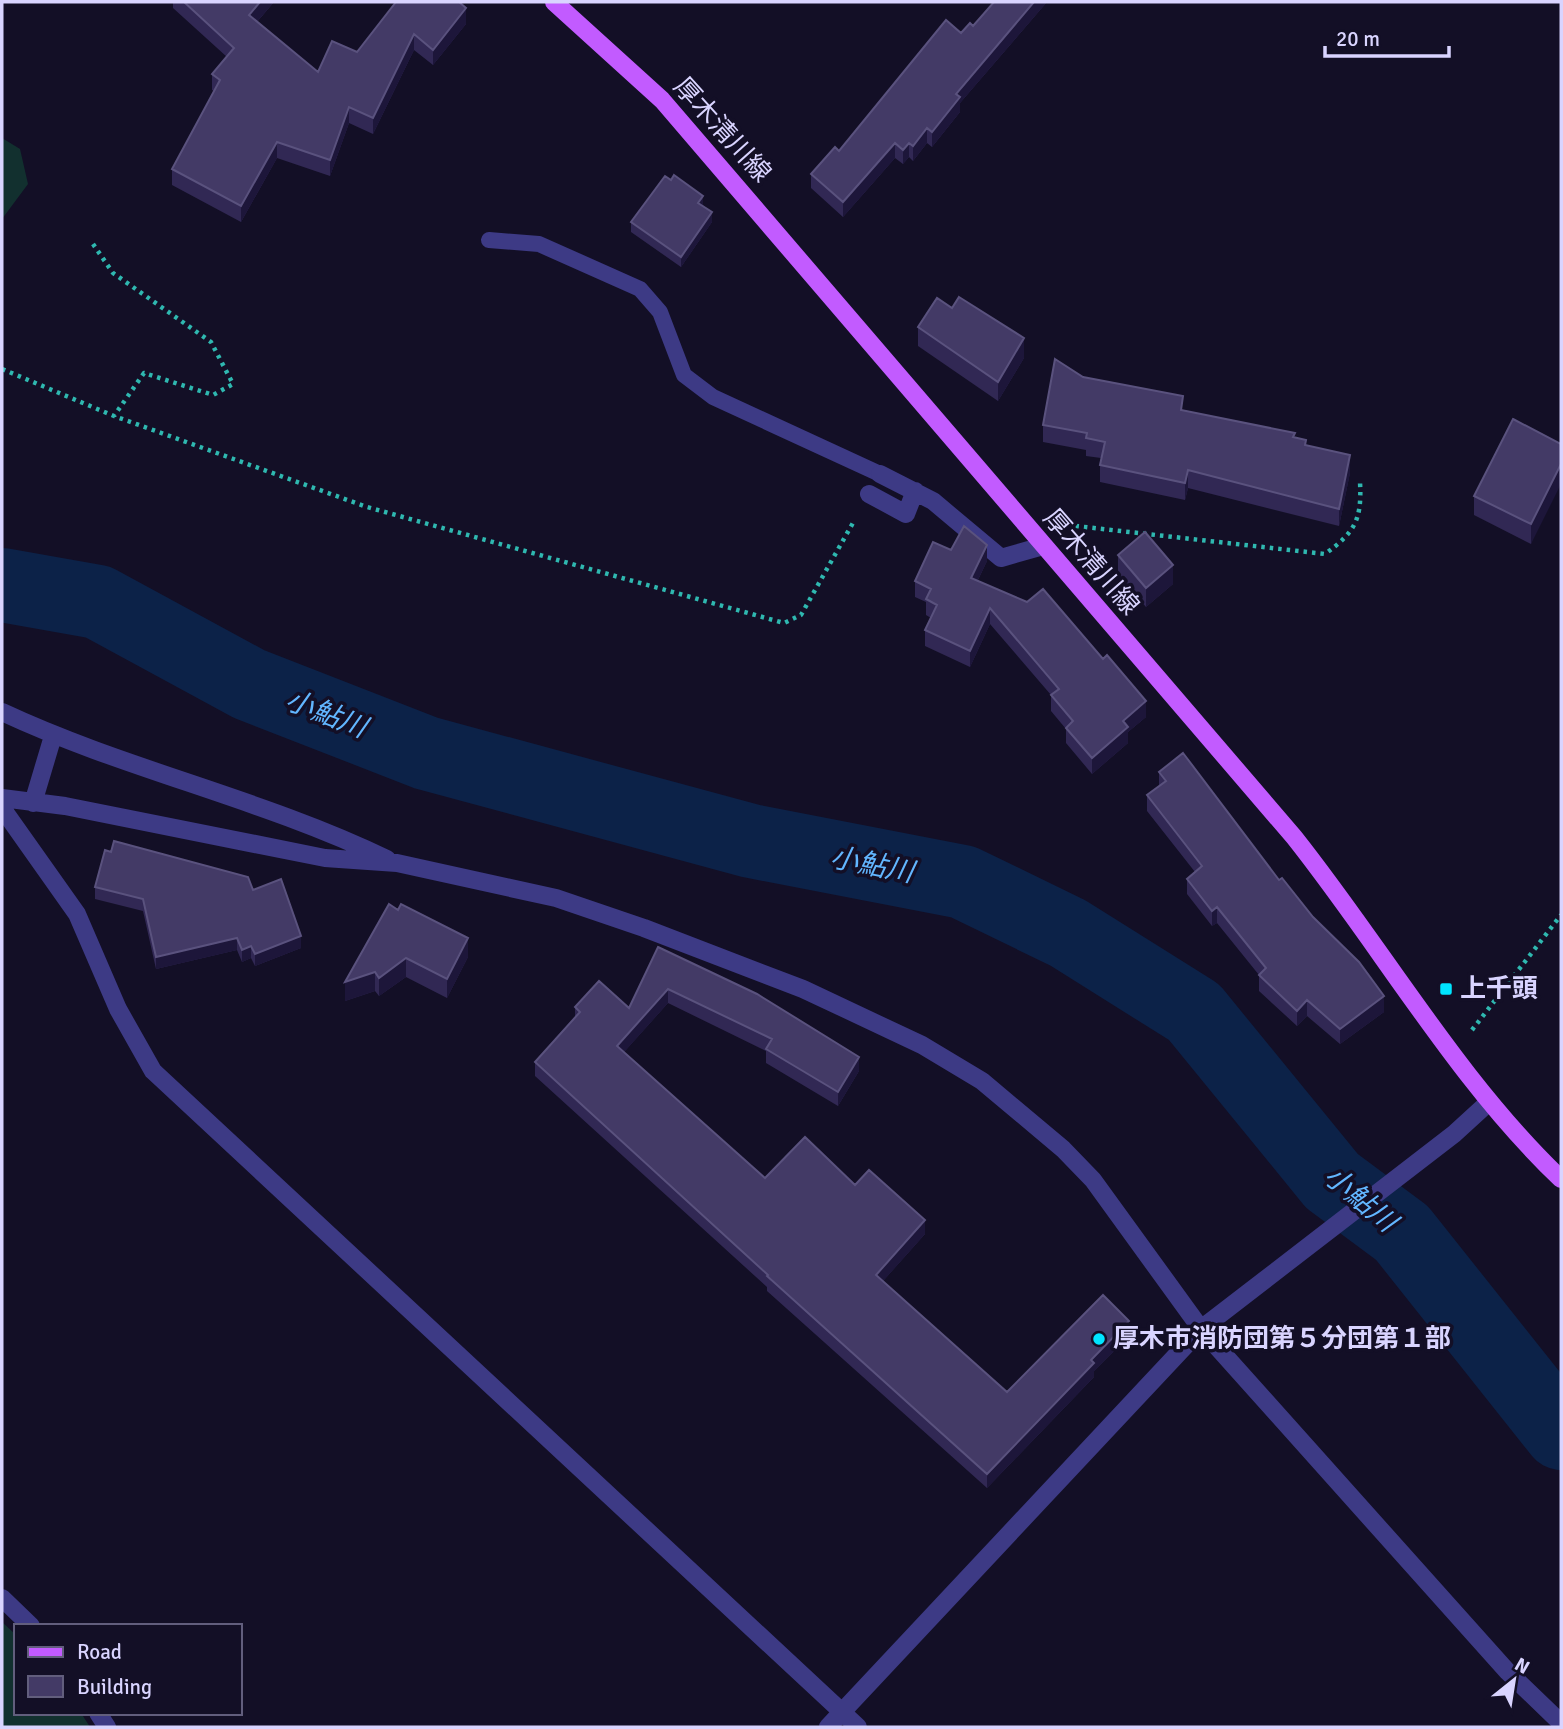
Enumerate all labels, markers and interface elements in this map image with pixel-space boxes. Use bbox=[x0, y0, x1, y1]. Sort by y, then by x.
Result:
scale bar bbox=[1325, 14, 1449, 58]
text: 20 m bbox=[1336, 26, 1380, 52]
street label: 厚木清川線 bbox=[667, 71, 777, 189]
street label: 厚木清川線 bbox=[1036, 502, 1146, 622]
water label: 小鮎川 bbox=[281, 683, 374, 746]
water label: 小鮎川 bbox=[828, 840, 919, 890]
place label: 上千頭 bbox=[1460, 973, 1538, 1005]
marker: 上千頭 bbox=[1438, 981, 1454, 997]
water label: 小鮎川 bbox=[1317, 1159, 1405, 1241]
place label: 厚木市消防団第５分団第１部 bbox=[1113, 1323, 1451, 1355]
marker: 厚木市消防団第５分団第１部 bbox=[1091, 1331, 1107, 1347]
legend bbox=[14, 1624, 242, 1715]
text: Road bbox=[77, 1639, 122, 1665]
north arrow bbox=[1479, 1645, 1549, 1715]
text: N bbox=[1510, 1652, 1534, 1680]
text: Building bbox=[77, 1674, 152, 1700]

